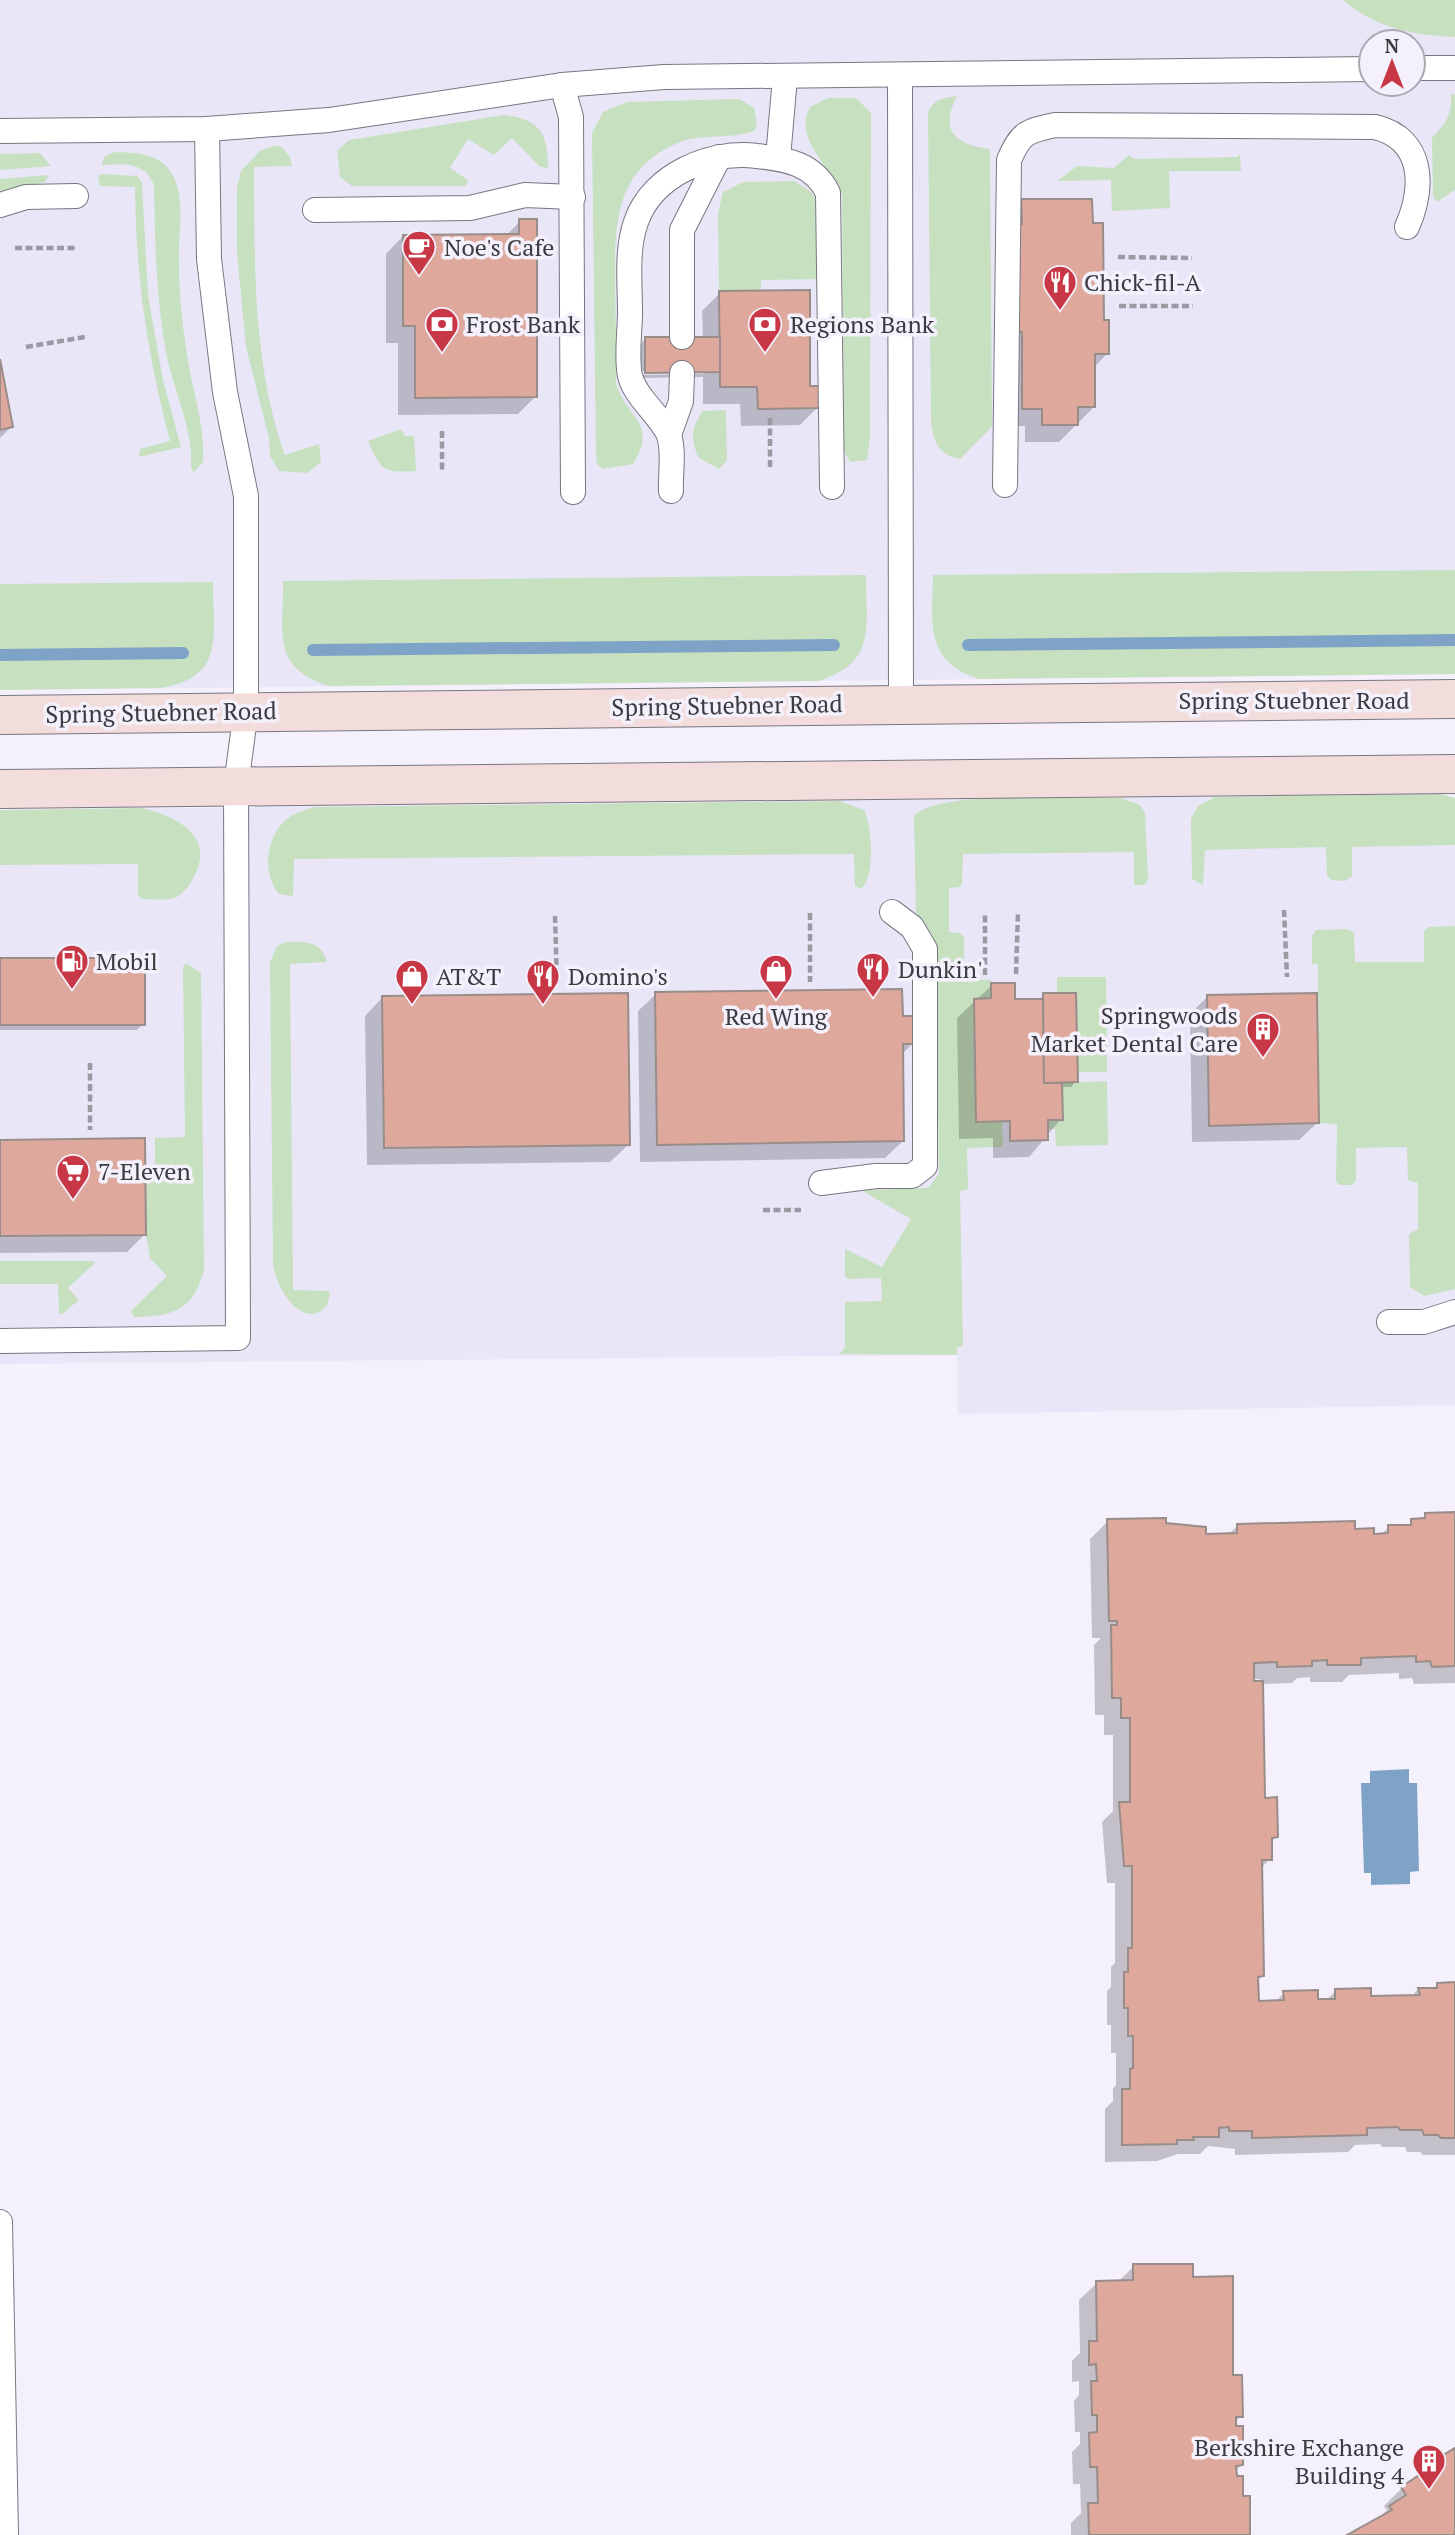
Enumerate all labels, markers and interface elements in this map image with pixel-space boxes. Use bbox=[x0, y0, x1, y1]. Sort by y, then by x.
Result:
north arrow bbox=[1357, 28, 1427, 98]
text: N bbox=[1385, 33, 1400, 58]
cafe icon: Noe's Cafe bbox=[400, 228, 438, 277]
place label: Noe's Cafe bbox=[444, 231, 554, 263]
restaurant icon: Chick-fil-A bbox=[1041, 263, 1079, 312]
place label: Chick-fil-A bbox=[1084, 266, 1202, 298]
bank icon: Frost Bank bbox=[423, 305, 461, 354]
bank icon: Regions Bank bbox=[746, 305, 784, 354]
place label: Frost Bank bbox=[466, 308, 581, 340]
place label: Regions Bank bbox=[790, 308, 935, 340]
street label: Spring Stuebner Road bbox=[1178, 684, 1410, 716]
street label: Spring Stuebner Road bbox=[611, 687, 843, 723]
street label: Spring Stuebner Road bbox=[45, 694, 277, 730]
fuel station icon: Mobil bbox=[53, 942, 91, 991]
place label: Mobil bbox=[96, 945, 158, 977]
restaurant icon: Dunkin' bbox=[854, 950, 892, 999]
shop icon: Red Wing bbox=[757, 952, 795, 1001]
place label: Dunkin' bbox=[898, 953, 982, 985]
shop icon: AT&T bbox=[393, 957, 431, 1006]
restaurant icon: Domino's bbox=[524, 957, 562, 1006]
place label: AT&T bbox=[436, 960, 501, 992]
place label: Domino's bbox=[568, 960, 668, 992]
place label: Springwoods Market Dental Care bbox=[1031, 999, 1238, 1059]
place label: Red Wing bbox=[725, 1000, 828, 1032]
building icon: Springwoods Market Dental Care bbox=[1244, 1010, 1282, 1059]
supermarket icon: 7-Eleven bbox=[54, 1152, 92, 1201]
place label: 7-Eleven bbox=[98, 1155, 191, 1187]
place label: Berkshire Exchange Building 4 bbox=[1194, 2431, 1404, 2491]
building icon: Berkshire Exchange Building 4 bbox=[1410, 2442, 1448, 2491]

